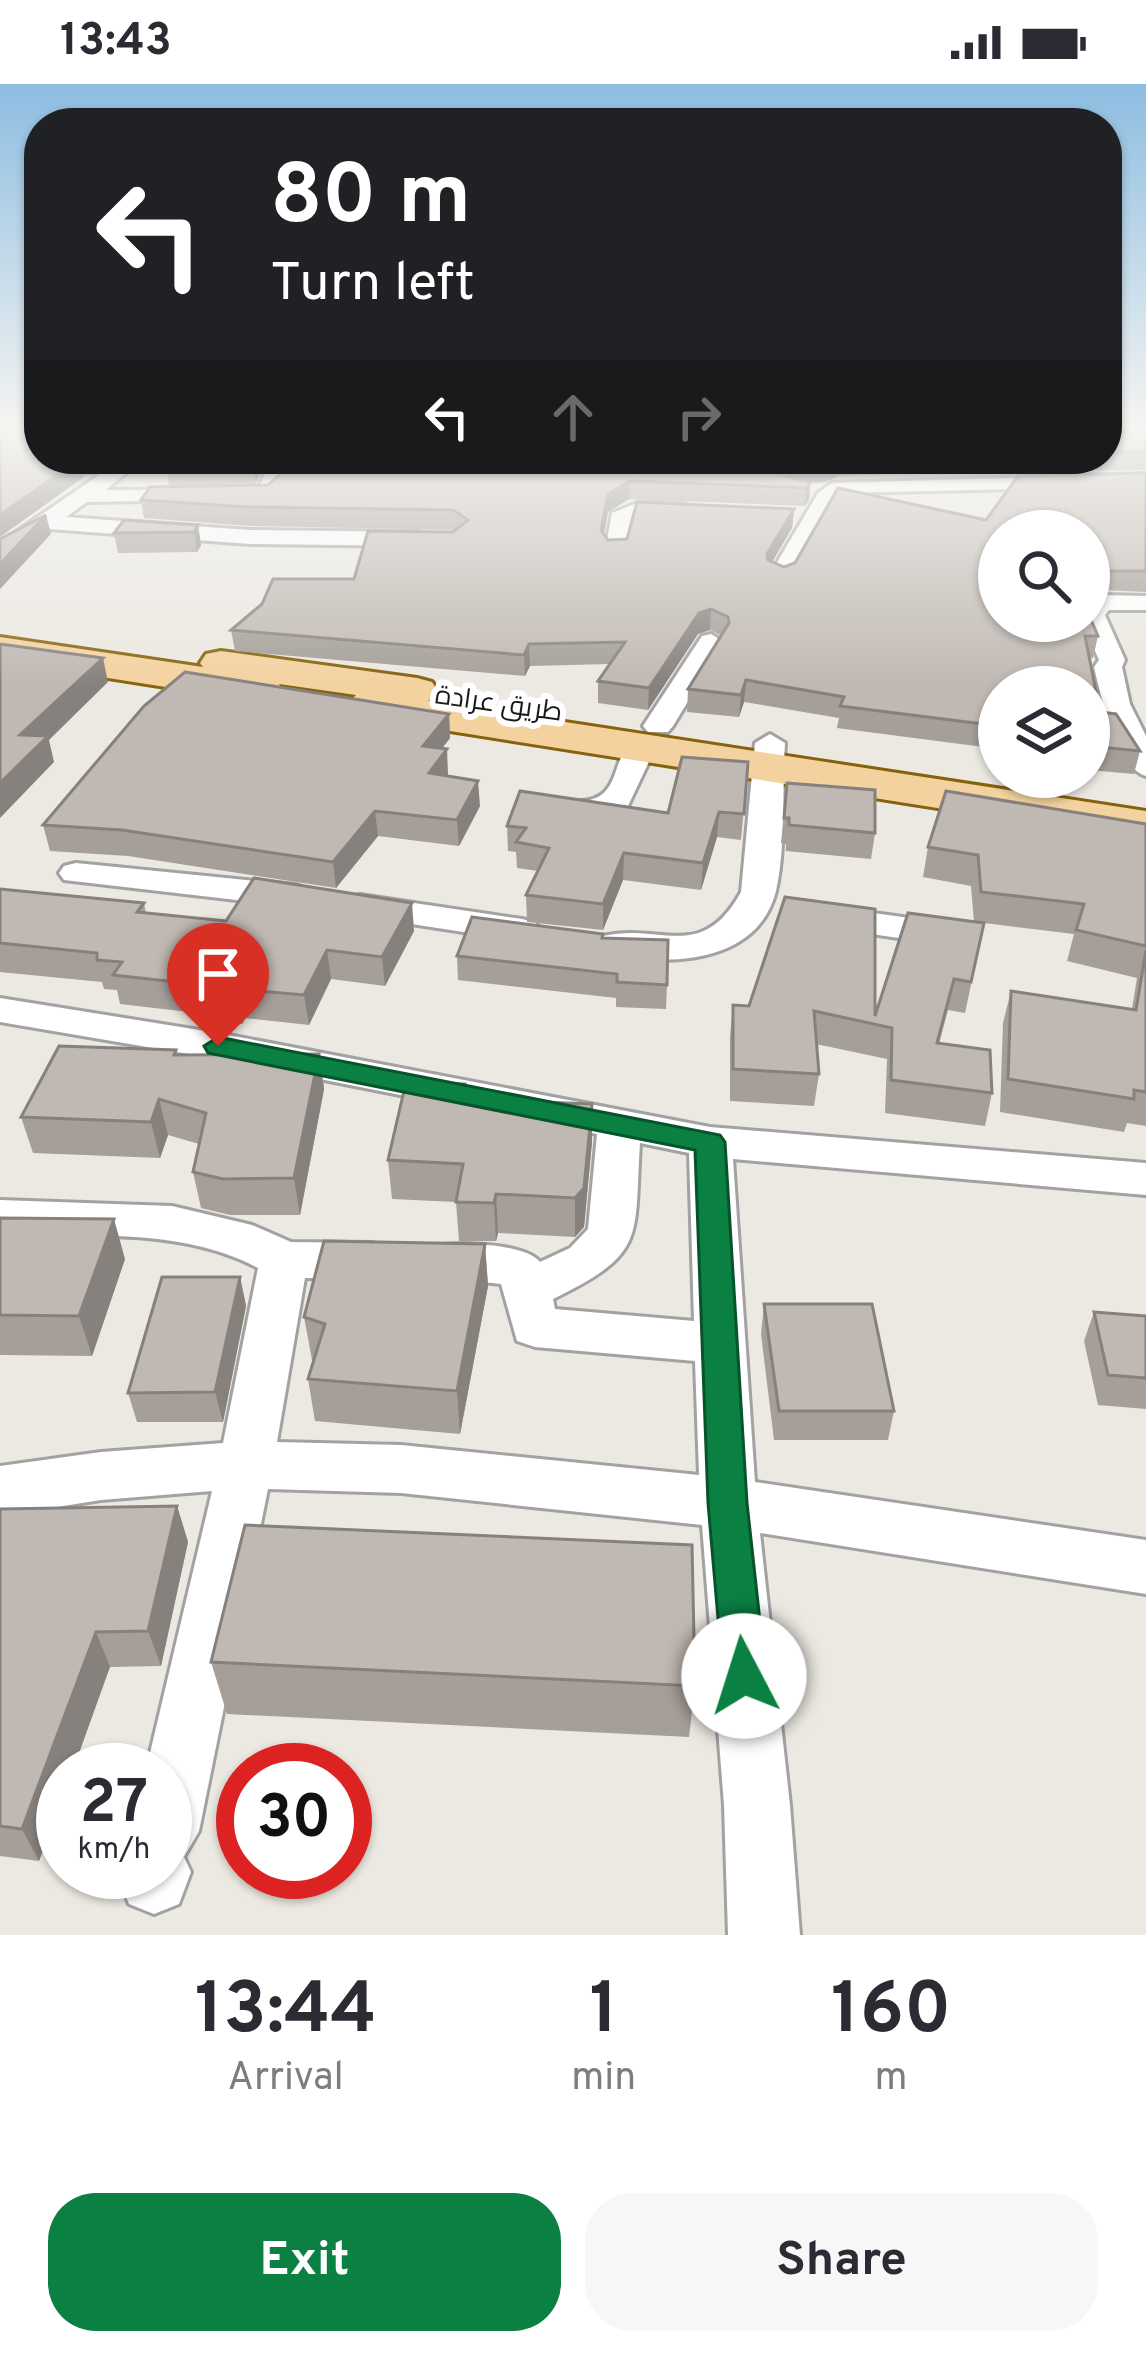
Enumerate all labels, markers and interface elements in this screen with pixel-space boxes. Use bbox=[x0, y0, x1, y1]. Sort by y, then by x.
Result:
text: 13:43 bbox=[60, 14, 172, 71]
text: 80 m bbox=[270, 147, 471, 253]
icon: left bbox=[72, 156, 228, 312]
text: Turn left bbox=[270, 251, 475, 320]
icon: left bbox=[414, 384, 480, 450]
icon: ahead bbox=[540, 384, 606, 450]
icon: right bbox=[666, 384, 732, 450]
map controls bbox=[978, 510, 1110, 798]
button: search bbox=[978, 510, 1110, 642]
button: layers bbox=[978, 666, 1110, 798]
street label: طريق عرادة bbox=[433, 679, 565, 731]
pin bbox=[167, 923, 269, 1046]
icon: arrive bbox=[185, 941, 251, 1007]
position arrow bbox=[681, 1613, 807, 1739]
speed limit sign: 30 bbox=[216, 1743, 372, 1899]
text: 27 bbox=[80, 1768, 148, 1844]
text: km/h bbox=[78, 1832, 150, 1869]
text: 13:44 bbox=[195, 1967, 377, 2059]
text: 1 bbox=[589, 1967, 618, 2059]
text: 160 bbox=[831, 1967, 951, 2059]
text: Arrival bbox=[228, 2055, 344, 2104]
text: min bbox=[571, 2055, 636, 2104]
text: m bbox=[875, 2055, 908, 2104]
button: Exit bbox=[48, 2193, 561, 2331]
button: Share bbox=[585, 2193, 1098, 2331]

